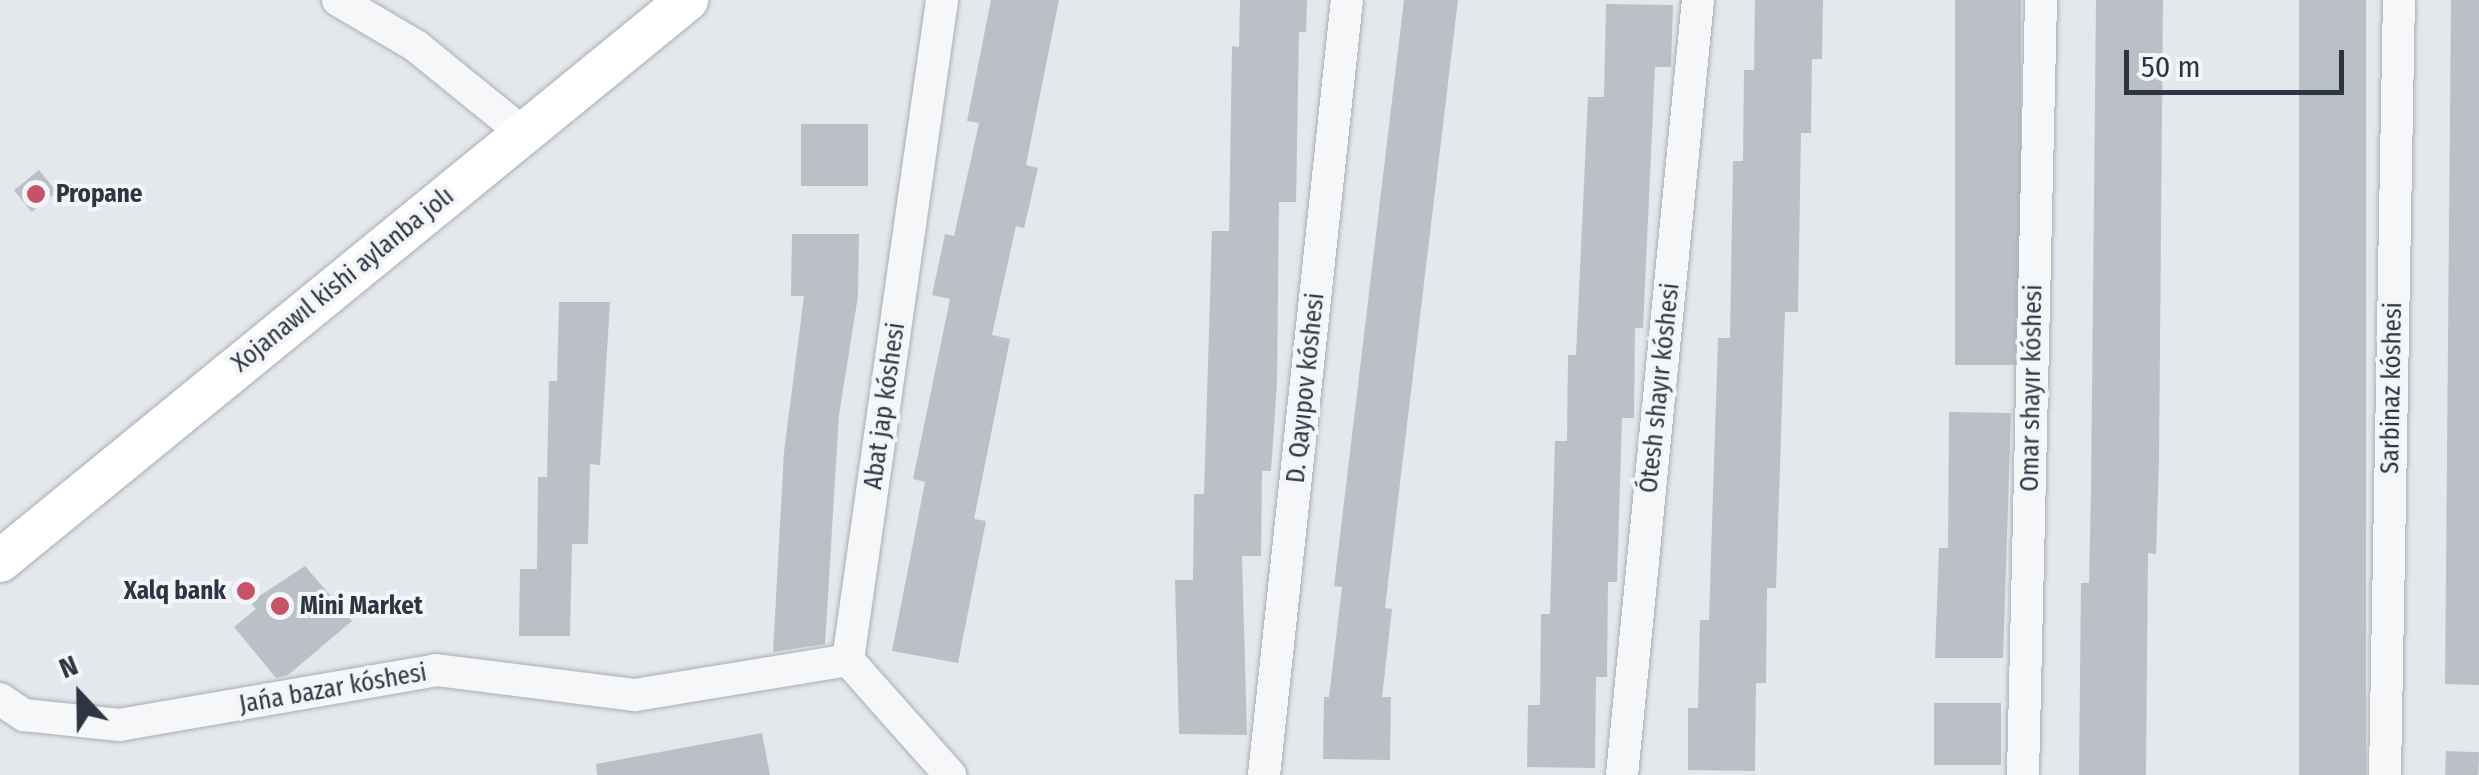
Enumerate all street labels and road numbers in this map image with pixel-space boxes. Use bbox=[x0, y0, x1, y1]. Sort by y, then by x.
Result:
street label: Xojanawıl kishi aylanba jolı bbox=[226, 181, 460, 379]
street label: Ótesh shayır kóshesi bbox=[1634, 281, 1686, 495]
street label: Omar shayır kóshesi bbox=[2015, 284, 2049, 492]
street label: D. Qayıpov kóshesi bbox=[1281, 291, 1331, 485]
street label: Sarbinaz kóshesi bbox=[2376, 302, 2408, 474]
street label: Abat jap kóshesi bbox=[858, 321, 912, 491]
street label: Jańa bazar kóshesi bbox=[237, 658, 429, 720]

